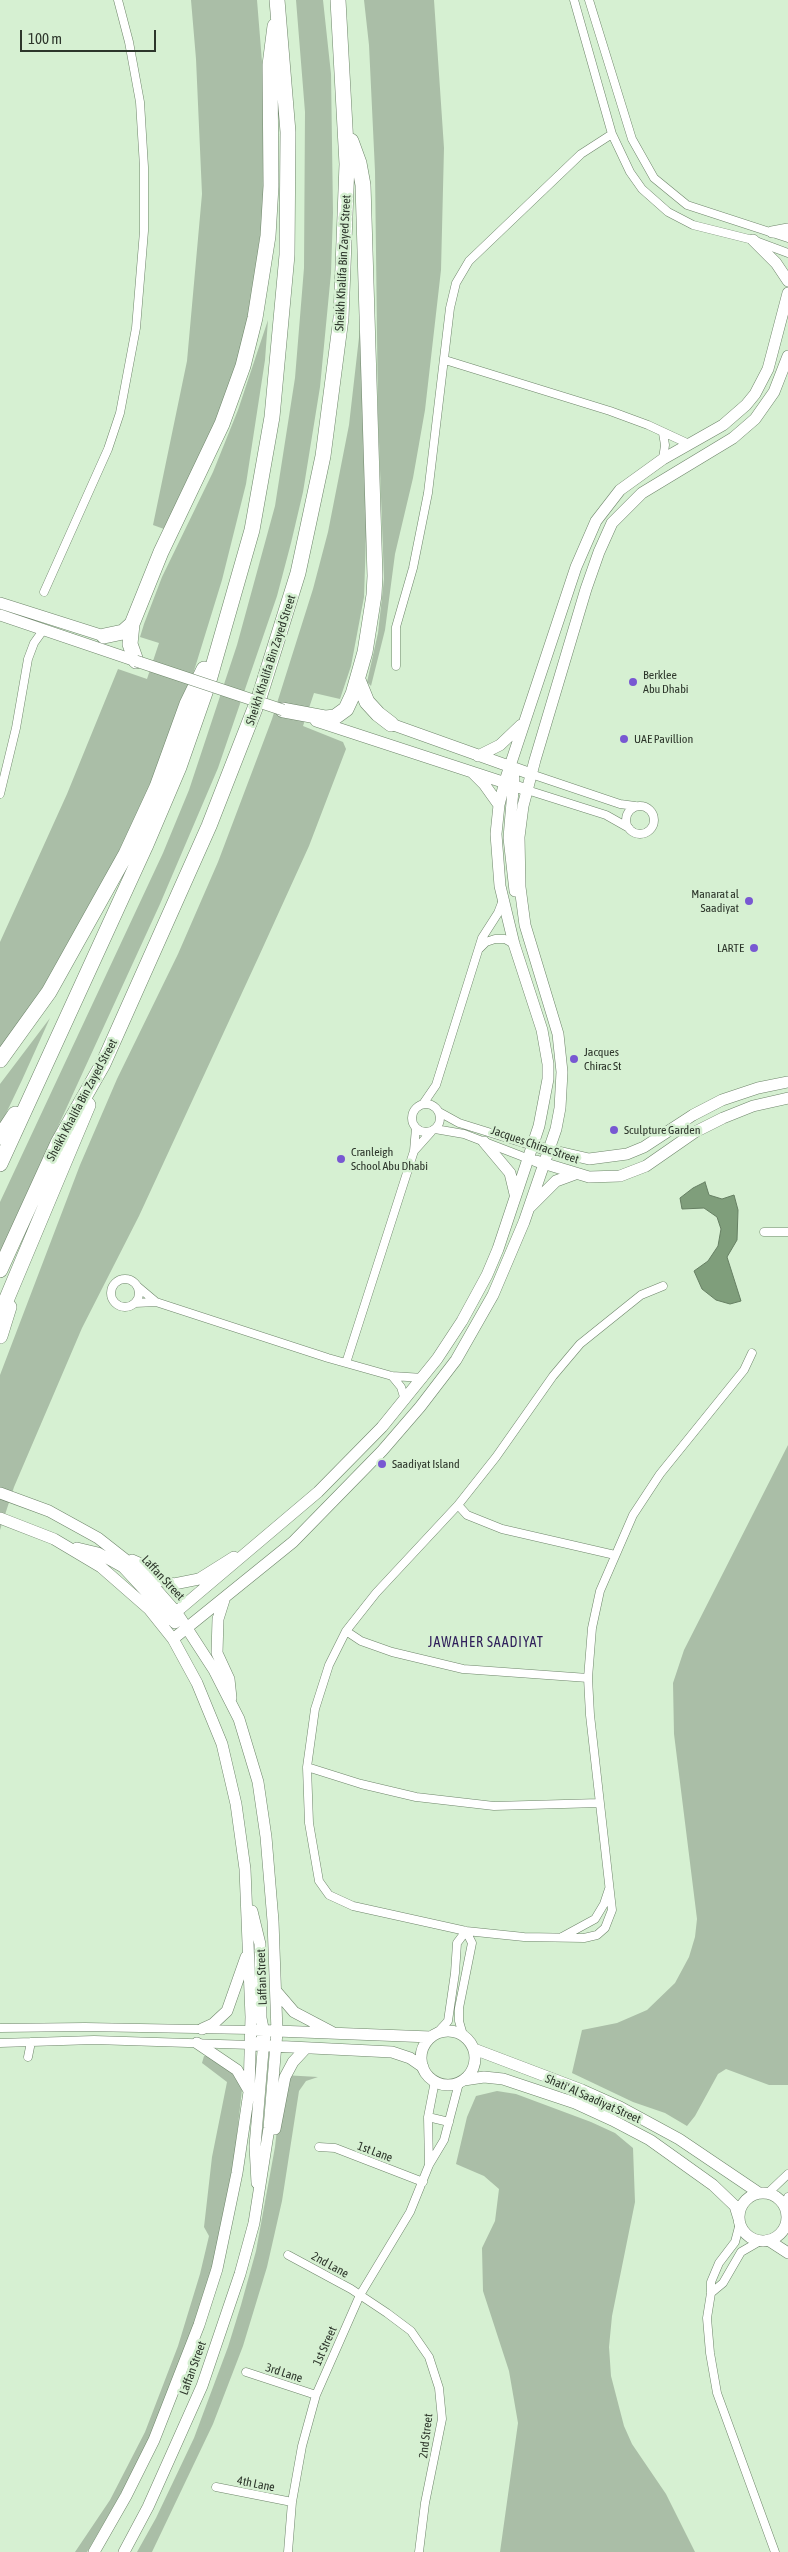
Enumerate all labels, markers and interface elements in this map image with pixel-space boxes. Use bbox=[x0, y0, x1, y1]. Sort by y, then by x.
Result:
scale bar bbox=[22, 20, 159, 52]
text: 100 m bbox=[28, 30, 62, 47]
street label: Sheikh Khalifa Bin Zayed Street bbox=[332, 195, 354, 331]
street label: Sheikh Khalifa Bin Zayed Street bbox=[243, 593, 299, 727]
place label: Berklee Abu Dhabi bbox=[643, 668, 689, 696]
marker: Berklee Abu Dhabi bbox=[627, 676, 639, 688]
place label: UAE Pavillion bbox=[634, 732, 693, 746]
marker: UAE Pavillion bbox=[618, 733, 630, 745]
place label: Manarat al Saadiyat bbox=[691, 887, 739, 915]
marker: Manarat al Saadiyat bbox=[743, 895, 755, 907]
place label: LARTE bbox=[717, 941, 744, 955]
marker: LARTE bbox=[748, 942, 760, 954]
street label: Sheikh Khalifa Bin Zayed Street bbox=[44, 1036, 120, 1164]
place label: Jacques Chirac St bbox=[584, 1045, 621, 1073]
marker: Jacques Chirac St bbox=[568, 1053, 580, 1065]
street label: Jacques Chirac Street bbox=[489, 1123, 581, 1167]
place label: Sculpture Garden bbox=[624, 1123, 700, 1137]
marker: Sculpture Garden bbox=[608, 1124, 620, 1136]
place label: Cranleigh School Abu Dhabi bbox=[351, 1145, 428, 1173]
marker: Cranleigh School Abu Dhabi bbox=[335, 1153, 347, 1165]
place label: Saadiyat Island bbox=[392, 1457, 460, 1471]
marker: Saadiyat Island bbox=[376, 1458, 388, 1470]
street label: Laffan Street bbox=[139, 1553, 187, 1603]
district label: JAWAHER SAADIYAT bbox=[426, 1635, 546, 1651]
street label: Laffan Street bbox=[254, 1949, 270, 2005]
street label: Shati' Al Saadiyat Street bbox=[543, 2071, 643, 2127]
street label: 1st Lane bbox=[355, 2139, 395, 2165]
street label: 2nd Lane bbox=[309, 2249, 351, 2281]
street label: 1st Street bbox=[310, 2324, 340, 2368]
street label: Laffan Street bbox=[177, 2339, 209, 2397]
street label: 3rd Lane bbox=[264, 2360, 304, 2386]
street label: 2nd Street bbox=[416, 2413, 436, 2459]
street label: 4th Lane bbox=[236, 2473, 276, 2495]

